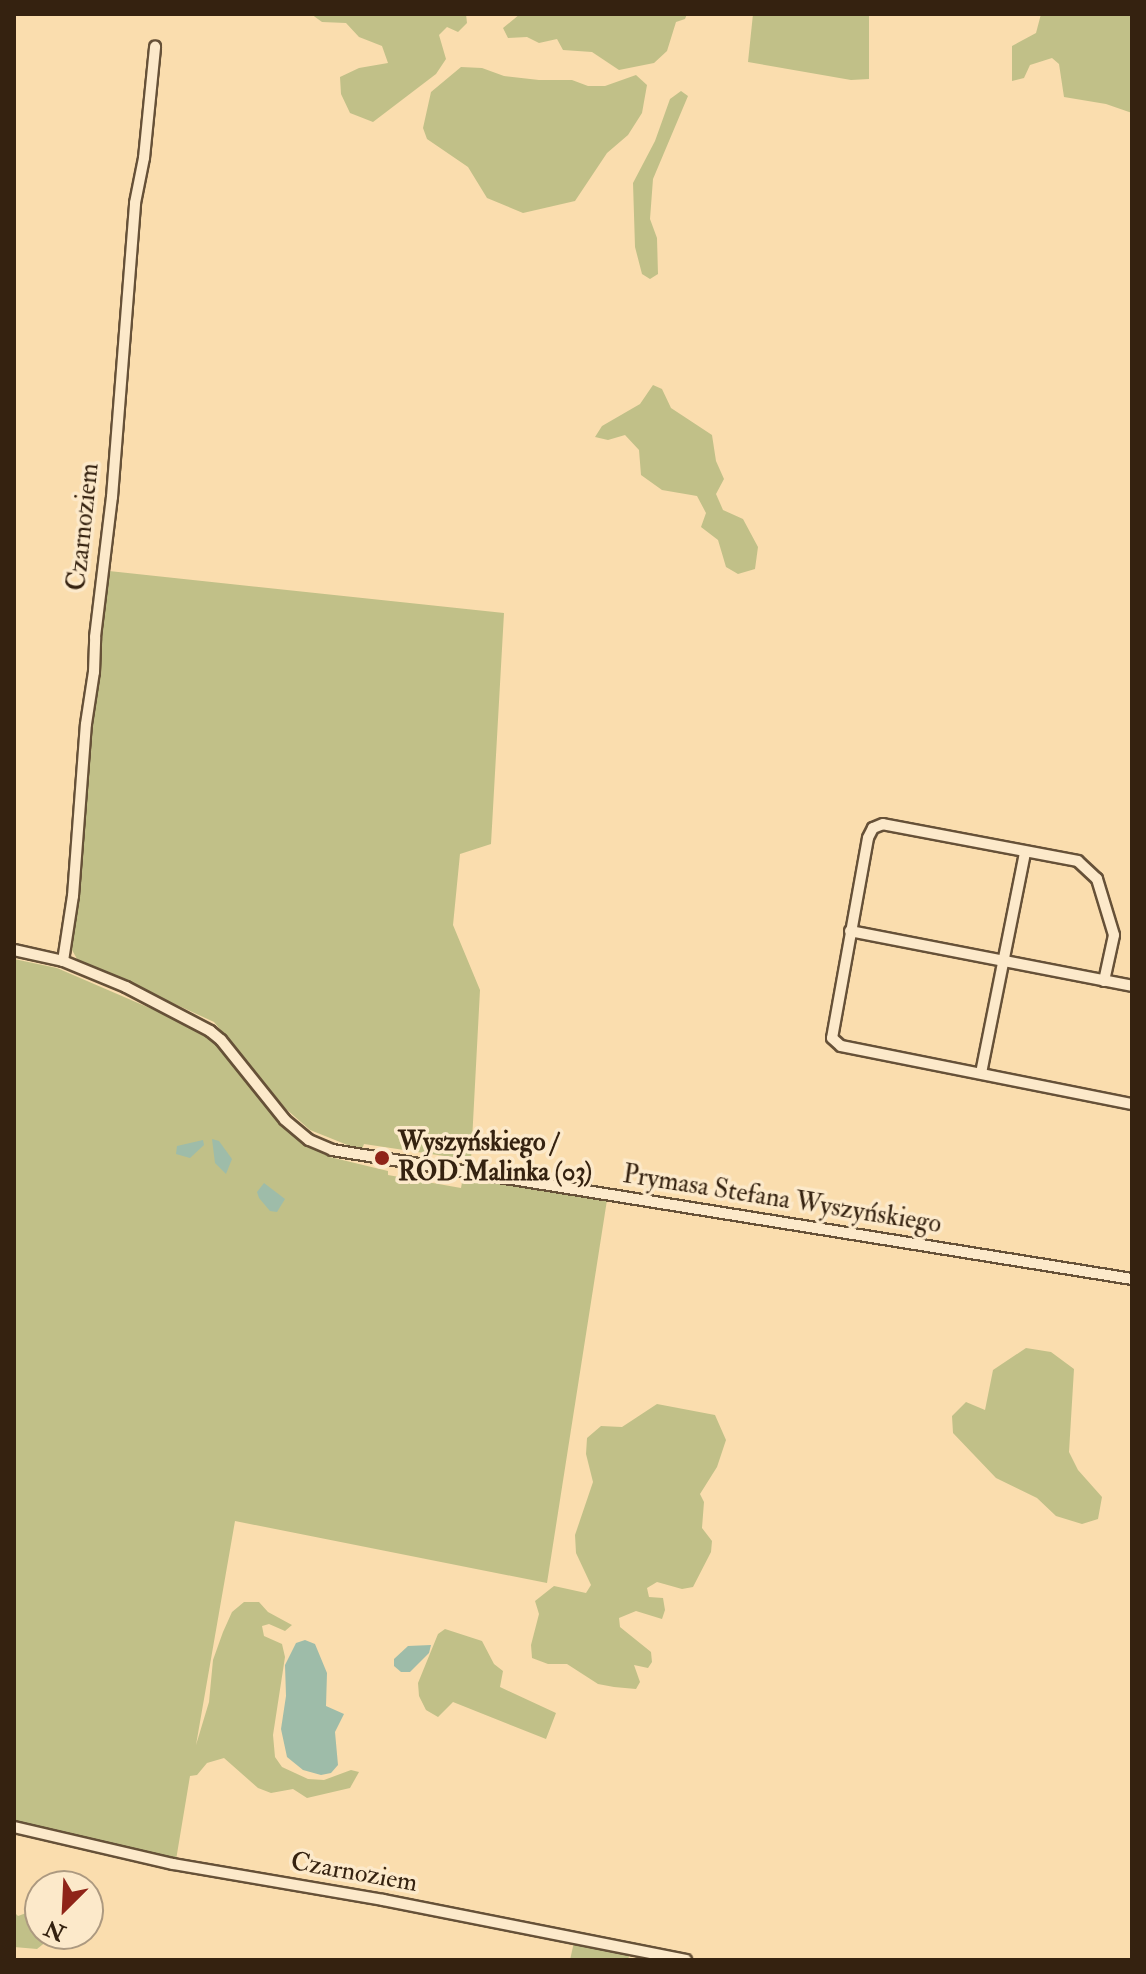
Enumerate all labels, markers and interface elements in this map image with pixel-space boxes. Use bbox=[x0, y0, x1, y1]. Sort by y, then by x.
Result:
street label: Czarnoziem bbox=[62, 462, 106, 592]
place label: Wyszyńskiego / ROD Malinka (03) bbox=[398, 1127, 592, 1188]
marker: Wyszyńskiego / ROD Malinka (03) bbox=[373, 1149, 391, 1167]
street label: Prymasa Stefana Wyszyńskiego bbox=[621, 1159, 943, 1241]
street label: Czarnoziem bbox=[288, 1847, 420, 1899]
north arrow bbox=[24, 1870, 104, 1950]
text: N bbox=[40, 1913, 70, 1947]

